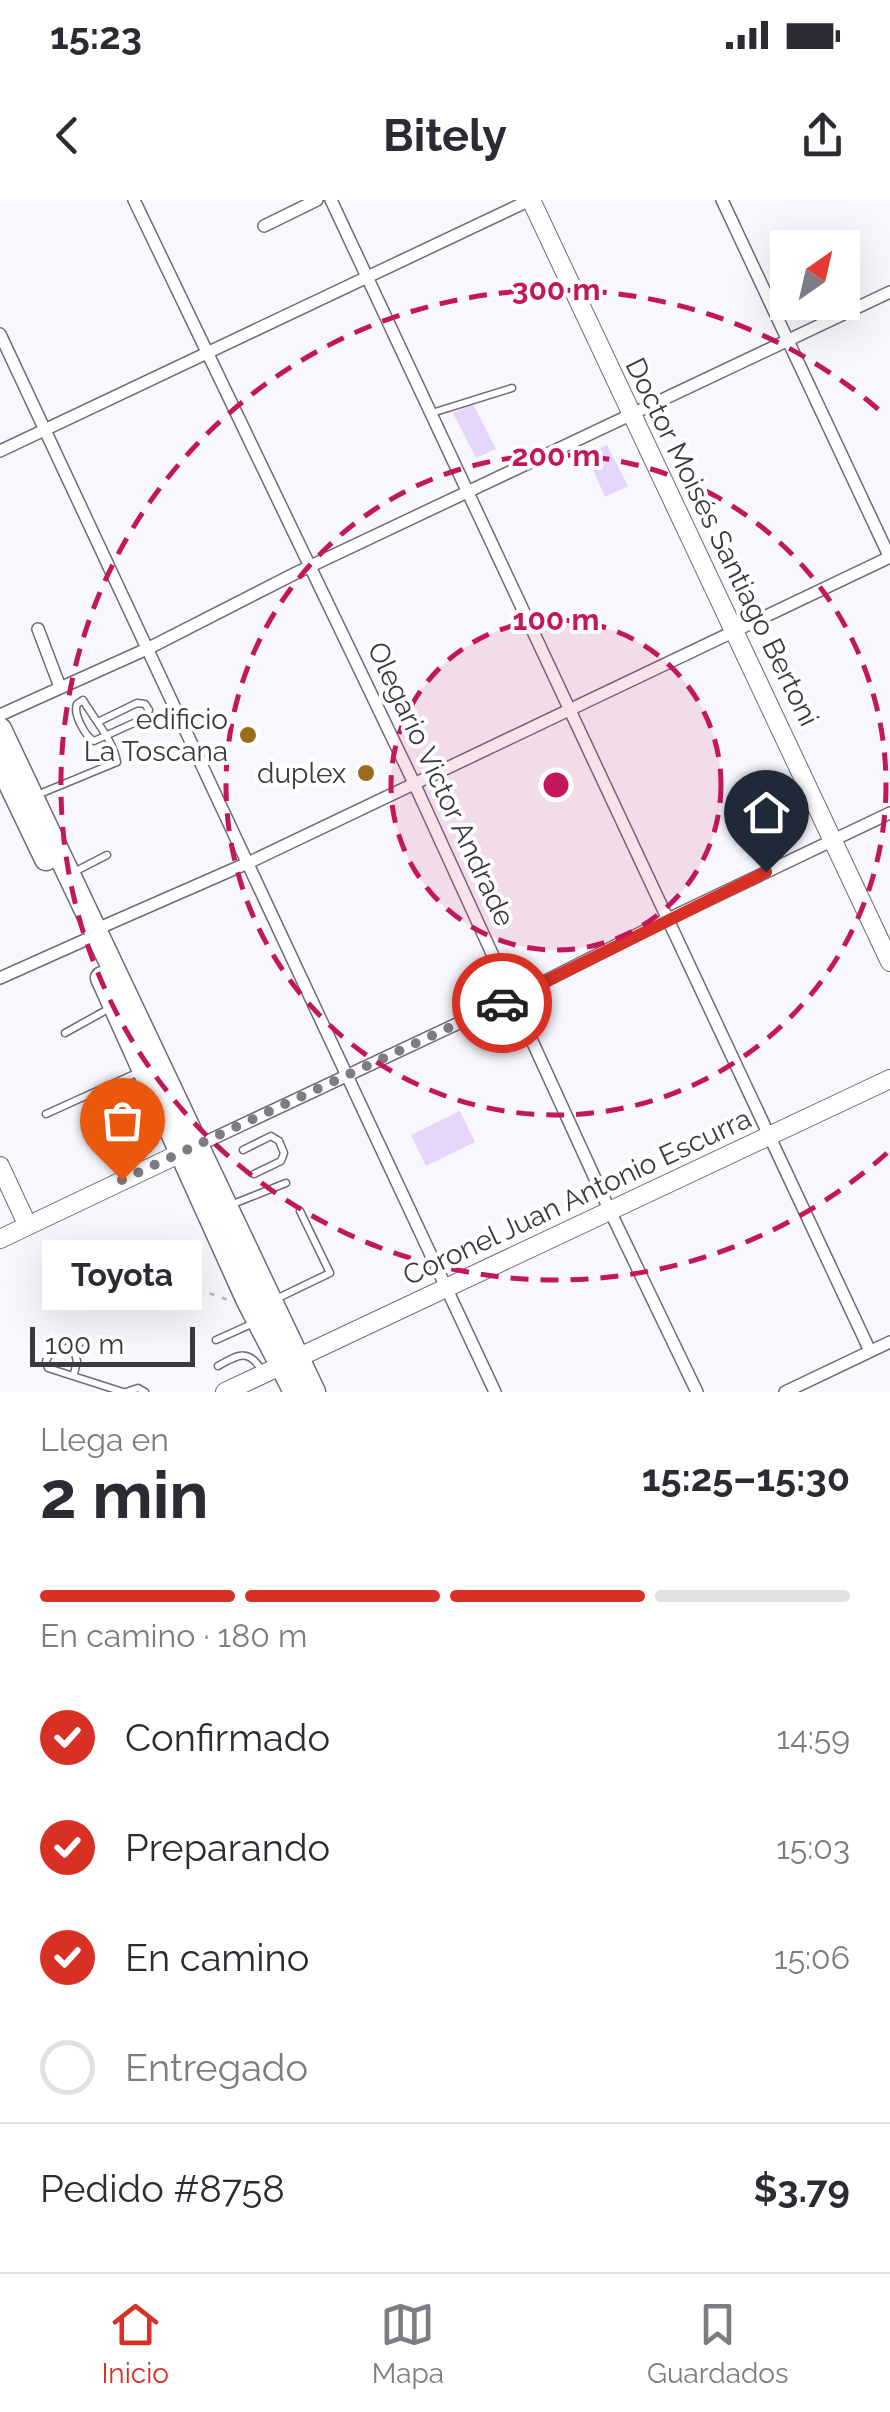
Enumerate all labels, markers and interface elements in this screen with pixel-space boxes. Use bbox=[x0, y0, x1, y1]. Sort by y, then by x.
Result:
text: 15:23 bbox=[50, 13, 142, 58]
icon: back bbox=[40, 108, 95, 163]
icon: share bbox=[795, 108, 850, 163]
text: Bitely bbox=[383, 109, 507, 162]
north arrow bbox=[770, 230, 860, 320]
map controls bbox=[770, 230, 860, 320]
text: 300 m bbox=[512, 272, 600, 307]
street label: Doctor Moisés Santiago Bertoni bbox=[618, 353, 826, 731]
text: 200 m bbox=[512, 438, 600, 473]
text: 100 m bbox=[513, 602, 599, 637]
street label: Olegario Victor Andrade bbox=[361, 637, 521, 931]
place label: edificio La Toscana bbox=[84, 703, 228, 768]
marker: edificio La Toscana bbox=[237, 724, 259, 746]
place label: duplex bbox=[257, 757, 346, 790]
marker: duplex bbox=[355, 762, 377, 784]
centre of rings bbox=[538, 767, 574, 803]
pin bbox=[724, 770, 809, 873]
icon: home bbox=[739, 785, 794, 840]
courier bbox=[452, 953, 552, 1053]
icon: car bbox=[475, 976, 530, 1031]
pin bbox=[80, 1078, 165, 1181]
icon: bag bbox=[95, 1093, 150, 1148]
street label: Coronel Juan Antonio Escurra bbox=[398, 1102, 756, 1292]
callout: Toyota bbox=[42, 1240, 202, 1310]
text: Toyota bbox=[71, 1256, 173, 1293]
scale bar bbox=[30, 1322, 195, 1366]
text: 100 m bbox=[45, 1328, 124, 1361]
text: Llega en bbox=[40, 1421, 169, 1458]
text: 15:25–15:30 bbox=[642, 1455, 850, 1500]
text: 2 min bbox=[40, 1457, 209, 1533]
text: En camino · 180 m bbox=[40, 1617, 307, 1654]
icon: check bbox=[40, 1710, 95, 1765]
text: Confirmado bbox=[125, 1715, 330, 1760]
text: 14:59 bbox=[777, 1719, 850, 1756]
icon: check bbox=[40, 1820, 95, 1875]
text: Preparando bbox=[125, 1825, 330, 1870]
text: 15:03 bbox=[776, 1829, 850, 1866]
icon: check bbox=[40, 1930, 95, 1985]
text: En camino bbox=[125, 1935, 309, 1980]
text: 15:06 bbox=[774, 1939, 850, 1976]
text: Entregado bbox=[125, 2045, 308, 2090]
text: Pedido #8758 bbox=[40, 2166, 285, 2211]
text: $3.79 bbox=[753, 2166, 850, 2211]
tab: Inicio bbox=[101, 2297, 169, 2390]
tab: Mapa bbox=[372, 2297, 444, 2390]
tab: Guardados bbox=[647, 2297, 789, 2390]

